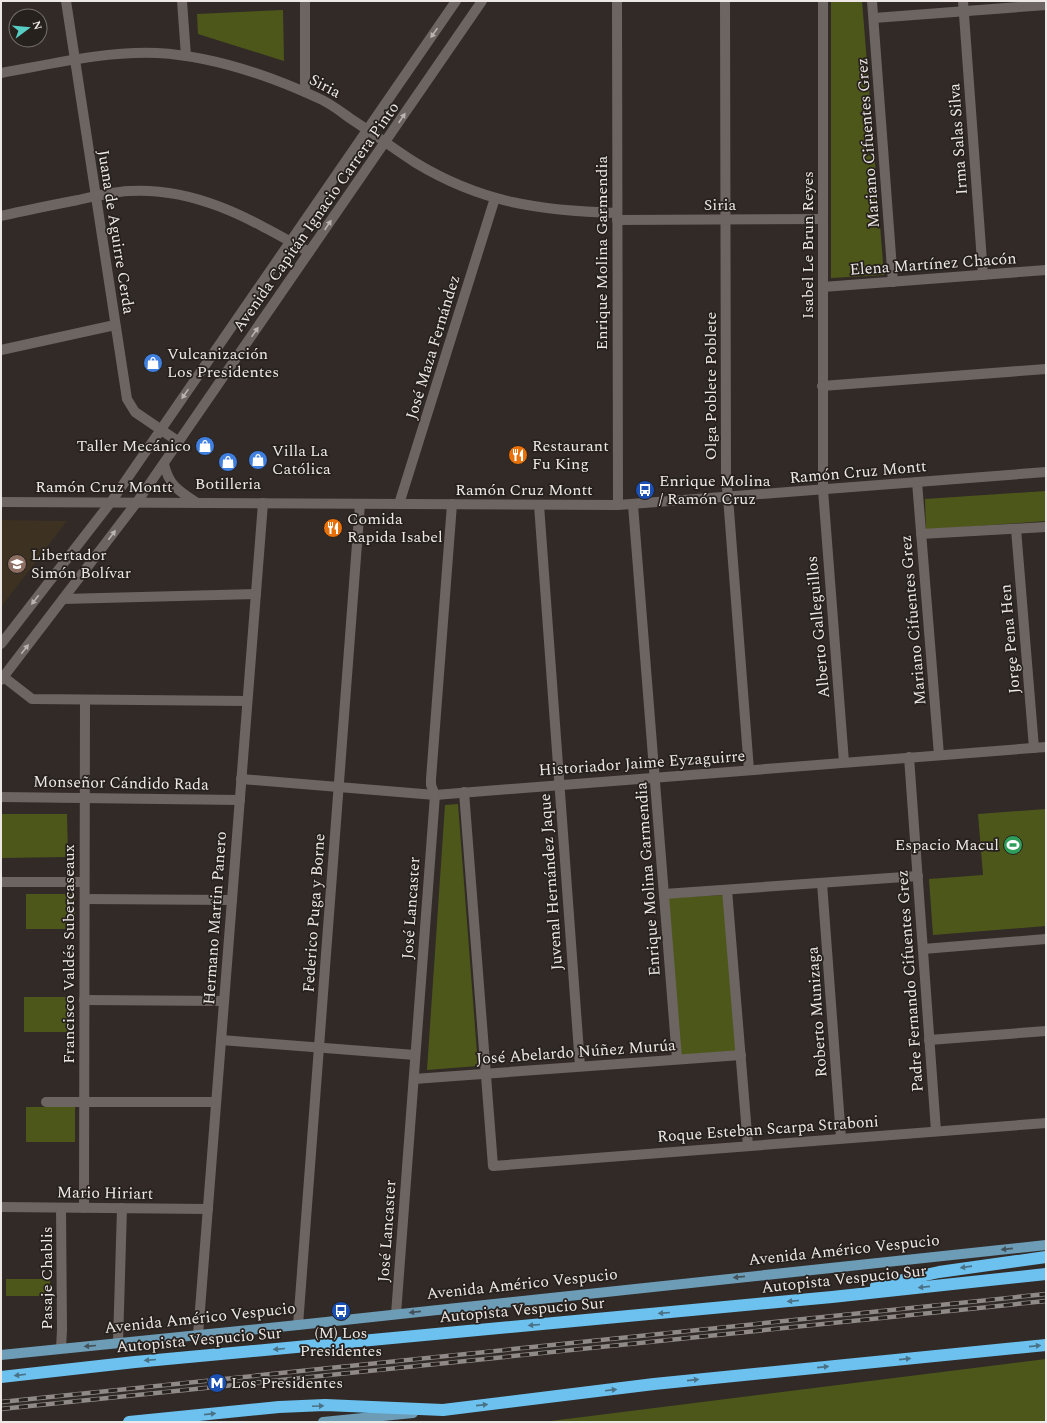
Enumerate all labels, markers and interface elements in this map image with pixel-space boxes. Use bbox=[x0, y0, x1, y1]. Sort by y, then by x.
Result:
north arrow bbox=[8, 8, 48, 48]
text: N bbox=[28, 19, 47, 32]
one-way arrow bbox=[430, 28, 438, 38]
street label: Mariano Cifuentes Grez bbox=[850, 57, 886, 229]
street label: Siria bbox=[305, 68, 345, 104]
street label: Irma Salas Silva bbox=[942, 82, 974, 196]
street label: Avenida Capitán Ignacio Carrera Pinto bbox=[227, 97, 405, 337]
one-way arrow bbox=[398, 113, 406, 123]
street label: Juana de Aguirre Cerda bbox=[91, 148, 141, 316]
street label: Enrique Molina Garmendia bbox=[590, 156, 614, 350]
street label: Isabel Le Brun Reyes bbox=[796, 171, 820, 319]
street label: Siria bbox=[704, 193, 737, 217]
one-way arrow bbox=[324, 220, 332, 230]
street label: Elena Martínez Chacón bbox=[849, 246, 1017, 282]
street label: José Maza Fernández bbox=[400, 272, 466, 422]
street label: Olga Poblete Poblete bbox=[699, 312, 723, 460]
one-way arrow bbox=[251, 327, 259, 337]
place label: Vulcanización Los Presidentes bbox=[167, 342, 279, 384]
shop icon: Vulcanización Los Presidentes bbox=[142, 352, 164, 374]
one-way arrow bbox=[182, 388, 189, 400]
place label: Taller Mecánico bbox=[76, 434, 191, 458]
place label: Restaurant Fu King bbox=[532, 434, 609, 476]
shop icon: Taller Mecánico bbox=[194, 435, 216, 457]
place label: Villa La Católica bbox=[272, 439, 331, 481]
restaurant icon: Restaurant Fu King bbox=[507, 444, 529, 466]
shop icon: Villa La Católica bbox=[247, 449, 269, 471]
shop icon: Botilleria bbox=[217, 451, 239, 473]
street label: Ramón Cruz Montt bbox=[788, 454, 928, 490]
place label: Enrique Molina / Ramón Cruz bbox=[659, 469, 771, 511]
place label: Botilleria bbox=[195, 472, 261, 496]
street label: Ramón Cruz Montt bbox=[35, 475, 173, 499]
street label: Ramón Cruz Montt bbox=[455, 478, 593, 502]
bus stop icon: Enrique Molina / Ramón Cruz bbox=[634, 479, 656, 501]
place label: Comida Rapida Isabel bbox=[347, 507, 443, 549]
restaurant icon: Comida Rapida Isabel bbox=[322, 517, 344, 539]
one-way arrow bbox=[108, 529, 117, 540]
street label: Mariano Cifuentes Grez bbox=[894, 534, 932, 706]
place label: Libertador Simón Bolívar bbox=[31, 543, 131, 585]
school or university icon: Libertador Simón Bolívar bbox=[6, 553, 28, 575]
street label: Alberto Galleguillos bbox=[800, 555, 836, 699]
street label: Jorge Pena Hen bbox=[993, 583, 1027, 695]
one-way arrow bbox=[31, 594, 39, 605]
one-way arrow bbox=[21, 644, 29, 654]
street label: Historiador Jaime Eyzaguirre bbox=[538, 744, 746, 782]
street label: Monseñor Cándido Rada bbox=[33, 769, 209, 797]
street label: Enrique Molina Garmendia bbox=[629, 781, 667, 977]
street label: Juvenal Hernández Jaque bbox=[533, 793, 569, 971]
street label: Hermano Martin Panero bbox=[197, 830, 233, 1006]
street label: Federico Puga y Borne bbox=[296, 833, 332, 993]
place label: Espacio Macul bbox=[895, 833, 999, 857]
sports icon: Espacio Macul bbox=[1002, 834, 1024, 856]
street label: Francisco Valdés Subercaseaux bbox=[57, 844, 81, 1064]
street label: José Lancaster bbox=[395, 856, 427, 960]
street label: Padre Fernando Cifuentes Grez bbox=[890, 869, 930, 1093]
street label: Roberto Munizaga bbox=[800, 946, 834, 1078]
street label: José Abelardo Núñez Murúa bbox=[475, 1033, 677, 1071]
street label: Roque Esteban Scarpa Straboni bbox=[656, 1109, 880, 1149]
street label: José Lancaster bbox=[371, 1179, 403, 1283]
street label: Mario Hiriart bbox=[57, 1180, 154, 1206]
street label: Pasaje Chablis bbox=[35, 1226, 59, 1330]
street label: Avenida Américo Vespucio bbox=[747, 1228, 941, 1272]
one-way arrow bbox=[1001, 1246, 1013, 1253]
street label: Autopista Vespucio Sur bbox=[760, 1258, 928, 1300]
street label: Avenida Américo Vespucio bbox=[425, 1262, 619, 1306]
one-way arrow bbox=[960, 1264, 972, 1270]
one-way arrow bbox=[733, 1274, 745, 1281]
one-way arrow bbox=[918, 1284, 930, 1290]
street label: Autopista Vespucio Sur bbox=[438, 1291, 606, 1329]
street label: Avenida Américo Vespucio bbox=[103, 1296, 297, 1340]
one-way arrow bbox=[787, 1297, 799, 1304]
bus stop icon: (M) Los Presidentes bbox=[330, 1300, 352, 1322]
one-way arrow bbox=[408, 1309, 421, 1315]
one-way arrow bbox=[658, 1309, 670, 1316]
street label: Autopista Vespucio Sur bbox=[115, 1321, 283, 1359]
place label: (M) Los Presidentes bbox=[300, 1321, 382, 1363]
one-way arrow bbox=[528, 1322, 540, 1328]
one-way arrow bbox=[84, 1342, 96, 1349]
one-way arrow bbox=[1029, 1343, 1041, 1350]
one-way arrow bbox=[273, 1345, 285, 1352]
one-way arrow bbox=[899, 1355, 911, 1362]
one-way arrow bbox=[144, 1357, 156, 1364]
one-way arrow bbox=[817, 1363, 829, 1370]
place label: Los Presidentes bbox=[231, 1371, 343, 1395]
one-way arrow bbox=[14, 1372, 26, 1378]
metro station icon: Los Presidentes bbox=[206, 1372, 228, 1394]
one-way arrow bbox=[687, 1377, 699, 1383]
one-way arrow bbox=[605, 1387, 617, 1393]
one-way arrow bbox=[312, 1402, 324, 1409]
one-way arrow bbox=[476, 1402, 488, 1409]
one-way arrow bbox=[204, 1411, 216, 1417]

